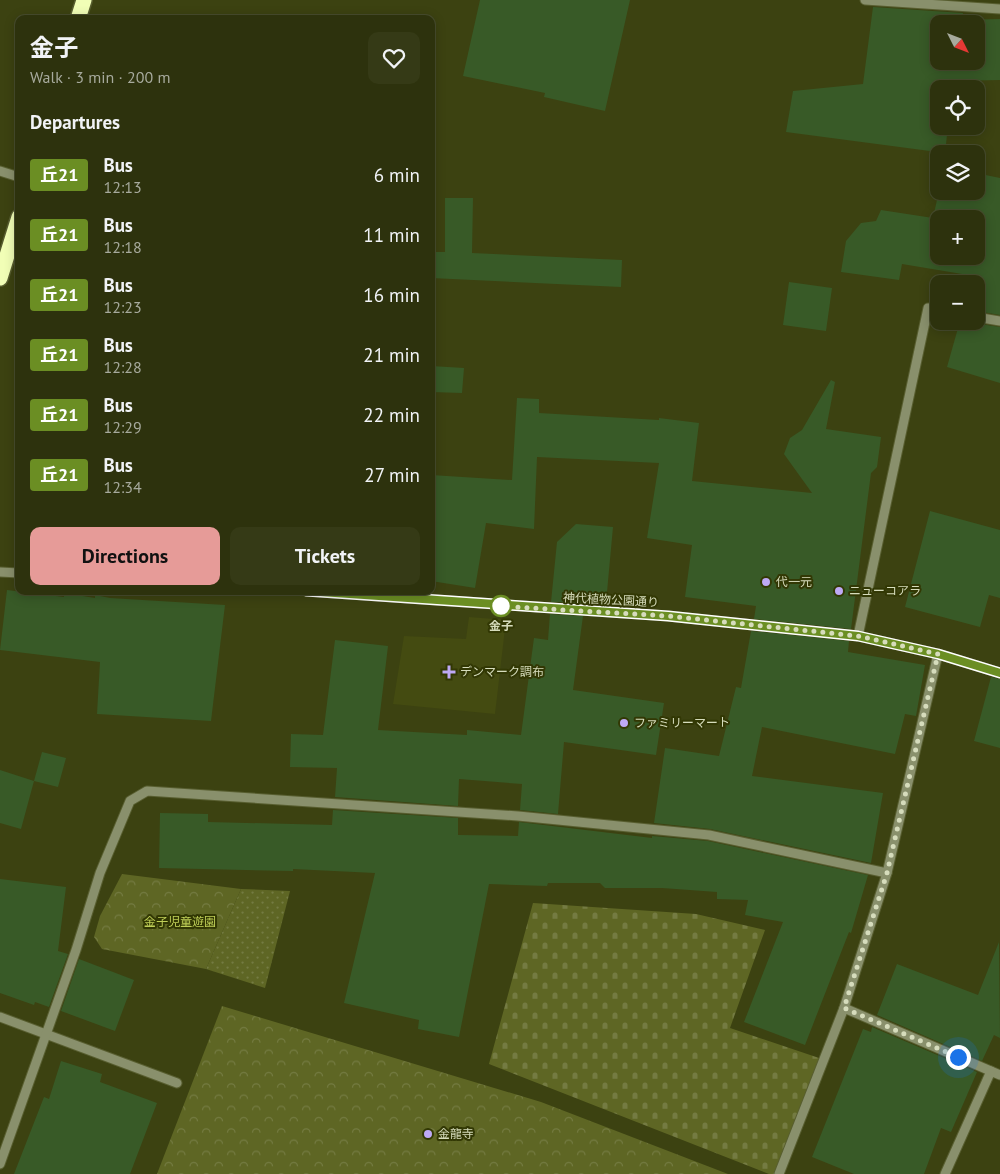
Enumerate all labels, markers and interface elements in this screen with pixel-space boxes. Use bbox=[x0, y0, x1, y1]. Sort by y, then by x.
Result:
north arrow bbox=[930, 15, 985, 70]
map controls bbox=[930, 15, 985, 330]
text: 金子 bbox=[30, 32, 78, 63]
button: heart bbox=[368, 32, 420, 84]
text: Walk · 3 min · 200 m bbox=[30, 67, 170, 87]
button: locate bbox=[930, 80, 985, 135]
text: Departures bbox=[30, 110, 120, 134]
button: layers bbox=[930, 145, 985, 200]
text: Bus bbox=[103, 153, 133, 177]
text: 丘21 bbox=[40, 163, 78, 186]
text: 6 min bbox=[374, 163, 420, 187]
text: 12:13 bbox=[103, 177, 142, 197]
button: + bbox=[930, 210, 985, 265]
text: Bus bbox=[103, 213, 133, 237]
text: 丘21 bbox=[40, 223, 78, 246]
text: 11 min bbox=[363, 223, 420, 247]
text: 12:18 bbox=[103, 237, 142, 257]
text: Bus bbox=[103, 273, 133, 297]
button: − bbox=[930, 275, 985, 330]
text: 丘21 bbox=[40, 283, 78, 306]
text: 16 min bbox=[363, 283, 420, 307]
text: 12:23 bbox=[103, 297, 142, 317]
text: Bus bbox=[103, 333, 133, 357]
text: 丘21 bbox=[40, 343, 78, 366]
text: 21 min bbox=[363, 343, 420, 367]
text: 12:28 bbox=[103, 357, 142, 377]
text: Bus bbox=[103, 393, 133, 417]
text: 丘21 bbox=[40, 403, 78, 426]
text: 22 min bbox=[363, 403, 420, 427]
text: 12:29 bbox=[103, 417, 142, 437]
text: Bus bbox=[103, 453, 133, 477]
text: 丘21 bbox=[40, 463, 78, 486]
text: 27 min bbox=[364, 463, 420, 487]
text: 12:34 bbox=[103, 477, 142, 497]
button: Directions bbox=[30, 527, 220, 585]
button: Tickets bbox=[230, 527, 420, 585]
place label: 代一元 bbox=[776, 574, 812, 589]
marker: 代一元 bbox=[760, 576, 772, 588]
place label: ニューコアラ bbox=[849, 583, 921, 598]
marker: ニューコアラ bbox=[833, 585, 845, 597]
street label: 神代植物公園通り bbox=[563, 589, 659, 610]
marker: 金子 bbox=[490, 595, 512, 617]
place label: 金子 bbox=[489, 618, 513, 633]
place label: デンマーク調布 bbox=[460, 664, 544, 679]
marker: デンマーク調布 bbox=[442, 665, 456, 679]
place label: ファミリーマート bbox=[634, 715, 730, 730]
marker: ファミリーマート bbox=[618, 717, 630, 729]
park label: 金子児童遊園 bbox=[144, 914, 216, 929]
your location bbox=[946, 1045, 971, 1070]
place label: 金龍寺 bbox=[438, 1126, 474, 1141]
marker: 金龍寺 bbox=[422, 1128, 434, 1140]

